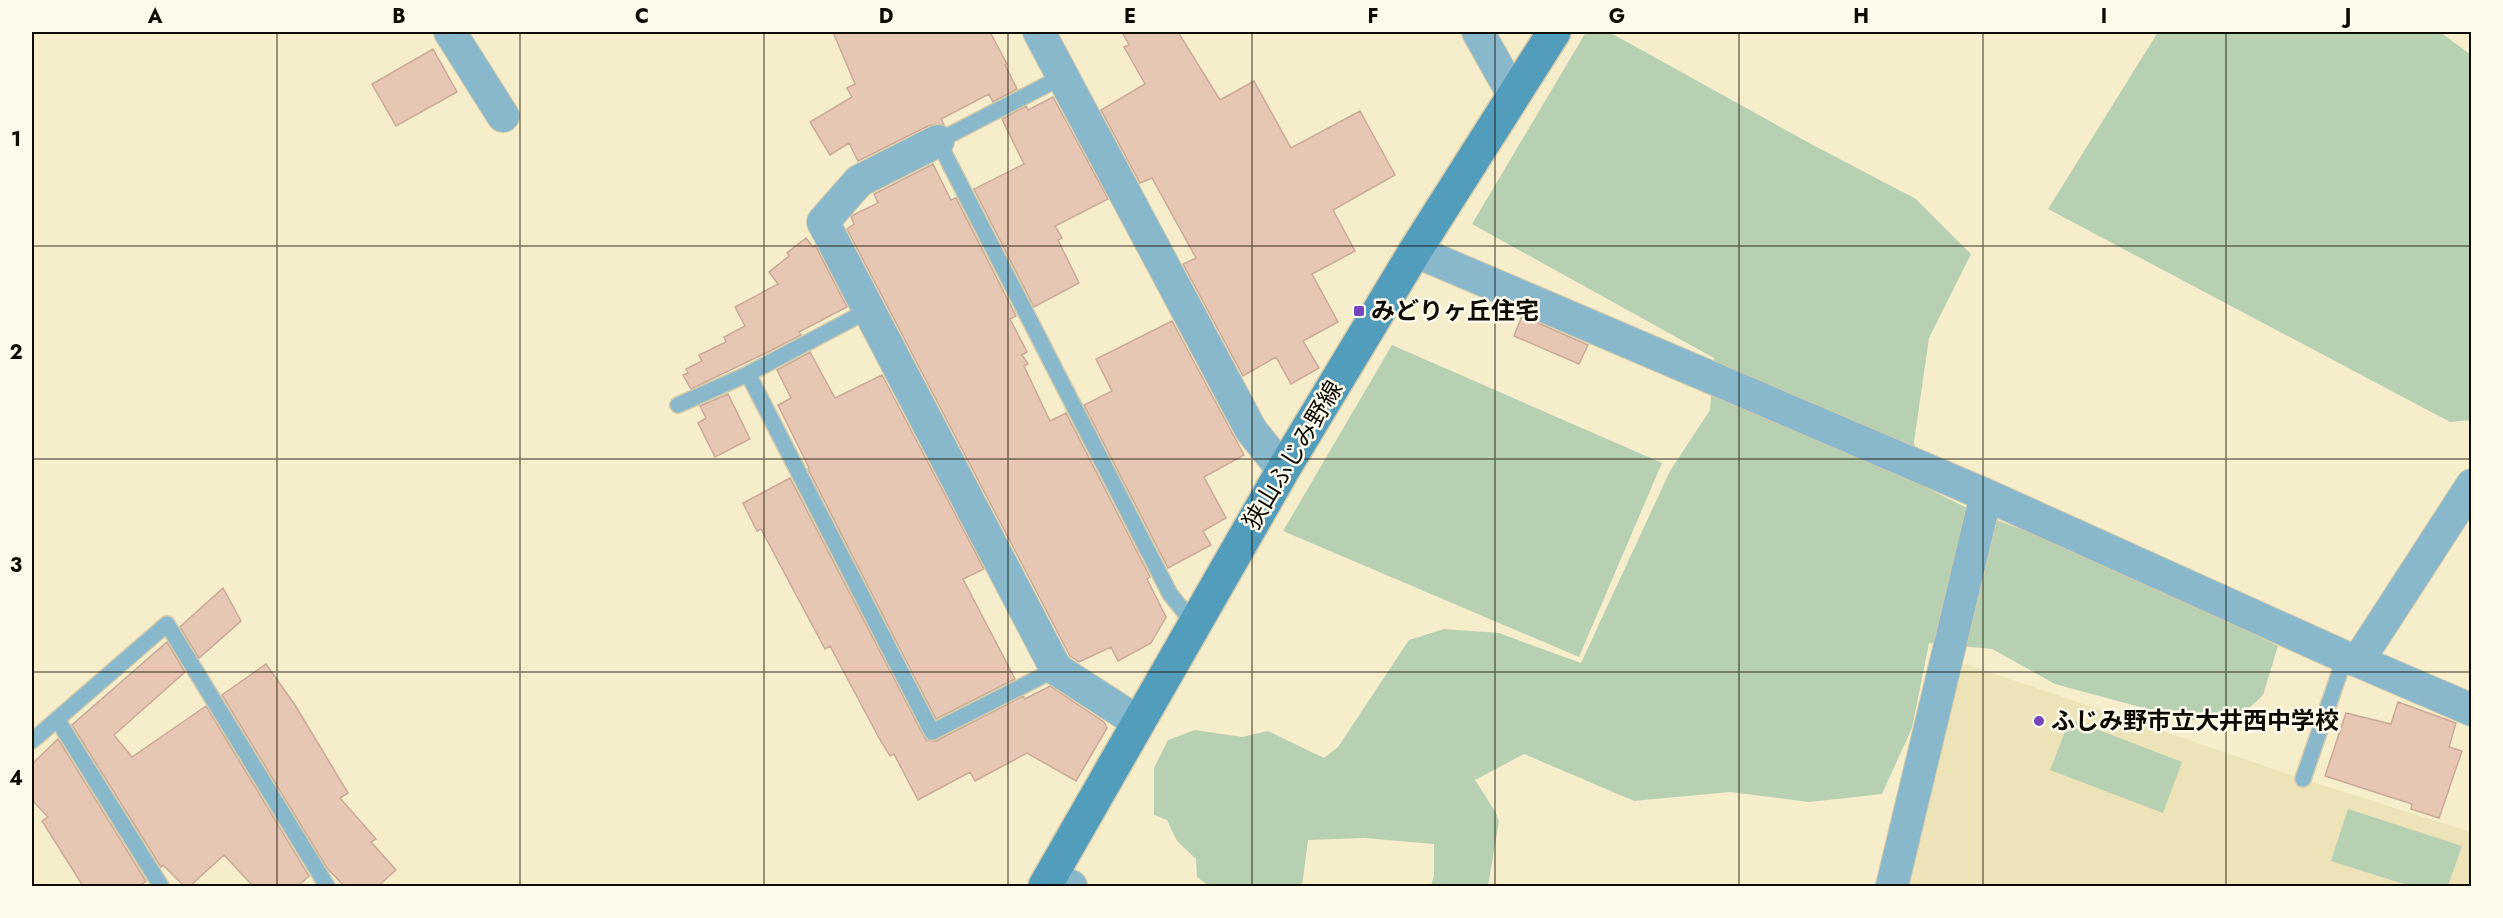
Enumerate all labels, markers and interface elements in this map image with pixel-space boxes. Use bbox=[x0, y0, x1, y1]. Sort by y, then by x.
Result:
text: A bbox=[147, 2, 163, 31]
text: B bbox=[392, 2, 406, 31]
text: C bbox=[635, 2, 649, 31]
text: D bbox=[879, 2, 893, 31]
text: E bbox=[1124, 2, 1136, 31]
text: F bbox=[1367, 2, 1379, 31]
text: G bbox=[1609, 2, 1625, 31]
text: H bbox=[1853, 2, 1869, 31]
text: I bbox=[2101, 2, 2107, 31]
text: J bbox=[2341, 2, 2351, 31]
text: 1 bbox=[11, 125, 21, 154]
place label: みどりヶ丘住宅 bbox=[1371, 293, 1539, 328]
marker: みどりヶ丘住宅 bbox=[1352, 304, 1366, 318]
text: 2 bbox=[9, 338, 23, 367]
street label: 狭山ふじみ野線 bbox=[1234, 374, 1351, 536]
text: 3 bbox=[10, 551, 22, 580]
place label: ふじみ野市立大井西中学校 bbox=[2051, 703, 2339, 738]
marker: ふじみ野市立大井西中学校 bbox=[2032, 714, 2046, 728]
text: 4 bbox=[9, 764, 23, 793]

